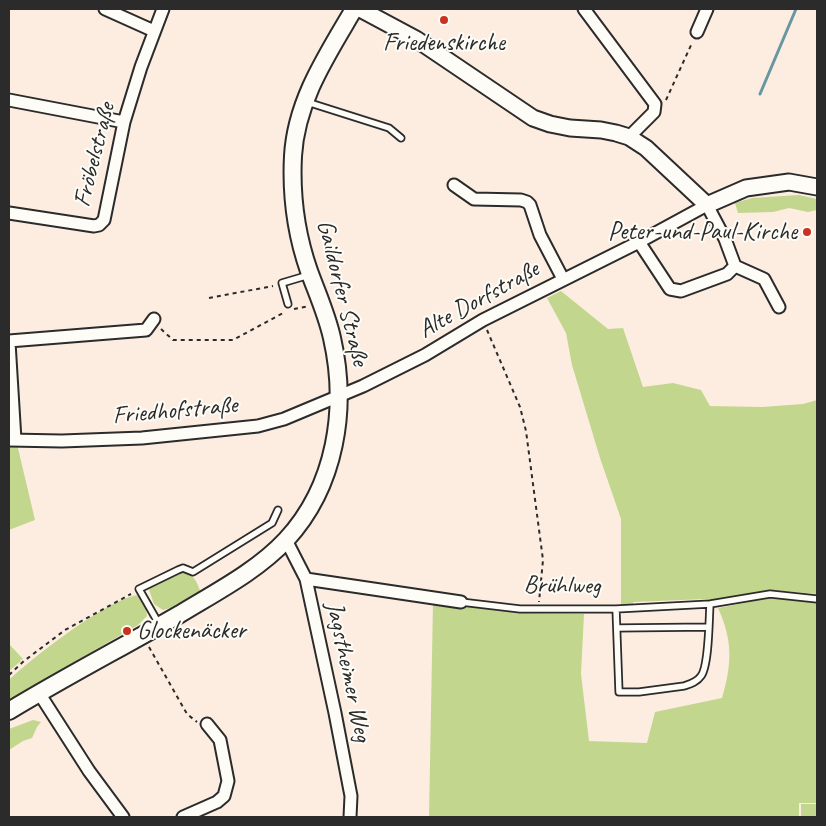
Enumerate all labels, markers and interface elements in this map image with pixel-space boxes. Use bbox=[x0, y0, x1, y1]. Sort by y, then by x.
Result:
marker: Friedenskirche bbox=[438, 14, 450, 26]
place label: Friedenskirche bbox=[383, 28, 505, 58]
street label: Fröbelstraße bbox=[68, 100, 122, 210]
street label: Gaildorfer Straße bbox=[309, 217, 375, 369]
place label: Peter-und-Paul-Kirche bbox=[608, 217, 797, 247]
marker: Peter-und-Paul-Kirche bbox=[801, 226, 813, 238]
street label: Alte Dorfstraße bbox=[414, 255, 544, 345]
street label: Friedhofstraße bbox=[111, 391, 239, 431]
street label: Brühlweg bbox=[523, 570, 601, 602]
street label: Jagstheimer Weg bbox=[319, 599, 377, 745]
place label: Glockenäcker bbox=[137, 616, 246, 646]
marker: Glockenäcker bbox=[121, 625, 133, 637]

